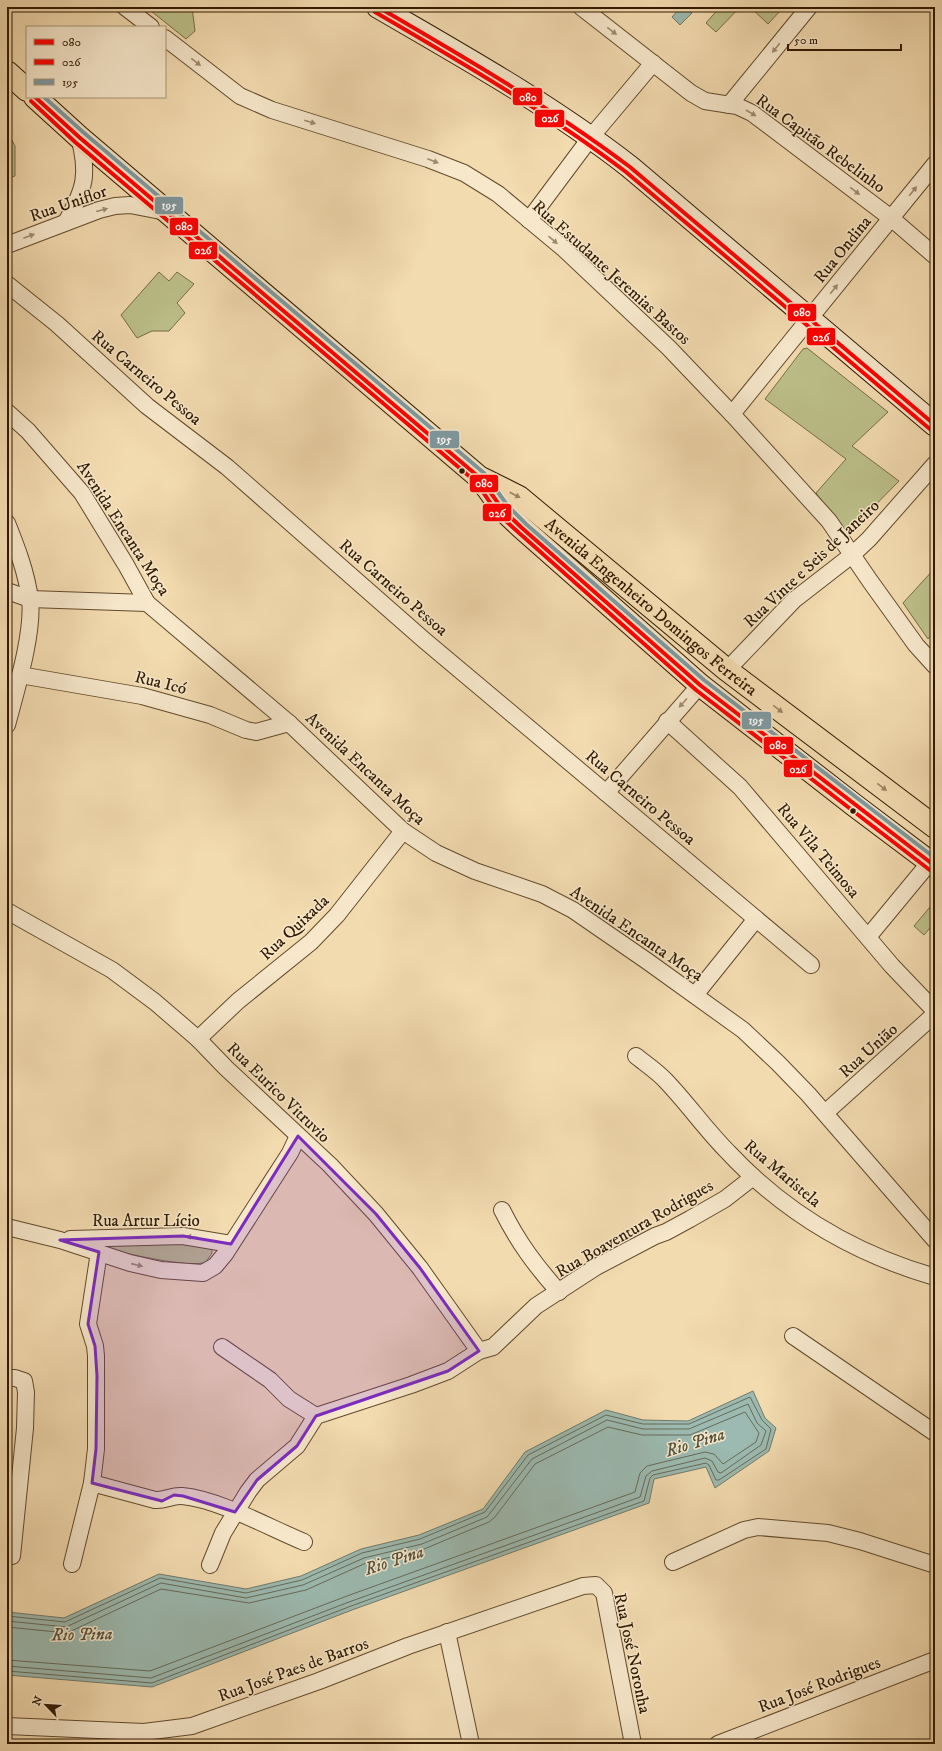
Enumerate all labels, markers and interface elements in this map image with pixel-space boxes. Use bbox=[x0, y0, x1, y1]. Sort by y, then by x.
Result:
legend bbox=[26, 26, 166, 98]
scale bar bbox=[788, 26, 901, 52]
one-way arrow bbox=[606, 27, 617, 35]
text: 50 m bbox=[794, 33, 818, 48]
text: 080 bbox=[62, 35, 81, 50]
one-way arrow bbox=[771, 42, 780, 53]
text: 026 bbox=[62, 55, 81, 70]
one-way arrow bbox=[190, 58, 201, 66]
text: 195 bbox=[62, 75, 78, 90]
line badge: 080 bbox=[512, 87, 543, 106]
street label: Rua Capitão Rebelinho bbox=[751, 89, 890, 198]
text: 080 bbox=[519, 91, 537, 105]
line badge: 026 bbox=[534, 109, 565, 128]
one-way arrow bbox=[745, 110, 757, 117]
text: 026 bbox=[541, 112, 560, 126]
one-way arrow bbox=[304, 119, 316, 125]
one-way arrow bbox=[428, 159, 440, 165]
street label: Rua Uniflor bbox=[27, 180, 111, 227]
one-way arrow bbox=[908, 186, 917, 196]
one-way arrow bbox=[849, 187, 860, 195]
line badge: 195 bbox=[154, 196, 184, 215]
street label: Rua Estudante Jeremias Bastos bbox=[527, 196, 695, 350]
text: 195 bbox=[162, 199, 177, 213]
one-way arrow bbox=[96, 207, 108, 213]
street label: Rua Ondina bbox=[809, 211, 877, 288]
line badge: 080 bbox=[169, 217, 199, 236]
text: 080 bbox=[175, 220, 193, 234]
one-way arrow bbox=[24, 233, 35, 239]
one-way arrow bbox=[547, 235, 558, 244]
line badge: 026 bbox=[188, 241, 218, 260]
text: 026 bbox=[194, 244, 213, 258]
one-way arrow bbox=[829, 284, 838, 295]
line badge: 080 bbox=[787, 303, 817, 322]
text: 080 bbox=[793, 306, 811, 320]
street label: Rua Carneiro Pessoa bbox=[87, 325, 207, 431]
line badge: 026 bbox=[806, 327, 836, 346]
text: 026 bbox=[812, 331, 831, 345]
line badge: 195 bbox=[429, 430, 460, 449]
text: 195 bbox=[437, 433, 452, 447]
street label: Avenida Encanta Moça bbox=[71, 457, 175, 601]
unlabelled marker bbox=[457, 466, 467, 476]
line badge: 080 bbox=[469, 474, 499, 493]
text: 080 bbox=[475, 477, 493, 491]
one-way arrow bbox=[509, 492, 521, 498]
street label: Rua Vinte e Seis de Janeiro bbox=[739, 495, 884, 633]
line badge: 026 bbox=[482, 503, 512, 522]
text: 026 bbox=[488, 507, 507, 521]
street label: Avenida Engenheiro Domingos Ferreira bbox=[540, 513, 762, 702]
street label: Rua Carneiro Pessoa bbox=[334, 534, 453, 642]
street label: Rua Icó bbox=[133, 666, 189, 700]
one-way arrow bbox=[679, 698, 688, 708]
one-way arrow bbox=[773, 705, 784, 713]
street label: Avenida Encanta Moça bbox=[301, 707, 431, 831]
line badge: 195 bbox=[741, 711, 772, 730]
text: 195 bbox=[749, 714, 764, 728]
line badge: 080 bbox=[763, 736, 794, 755]
text: 080 bbox=[769, 739, 787, 753]
street label: Rua Carneiro Pessoa bbox=[581, 745, 701, 851]
line badge: 026 bbox=[783, 759, 813, 778]
text: 026 bbox=[789, 763, 808, 777]
one-way arrow bbox=[877, 783, 888, 792]
street label: Rua Vila Teimosa bbox=[772, 798, 865, 903]
unlabelled marker bbox=[848, 806, 858, 816]
street label: Avenida Encanta Moça bbox=[566, 881, 708, 987]
street label: Rua Quixada bbox=[255, 890, 335, 965]
street label: Rua União bbox=[835, 1019, 903, 1083]
street label: Rua Eurico Vitruvio bbox=[222, 1038, 335, 1148]
street label: Rua Maristela bbox=[739, 1135, 826, 1213]
street label: Rua Boaventura Rodrigues bbox=[552, 1175, 718, 1283]
street label: Rua Artur Lício bbox=[92, 1210, 200, 1232]
one-way arrow bbox=[186, 1234, 198, 1240]
one-way arrow bbox=[131, 1262, 144, 1268]
water label: Rio Pina bbox=[662, 1423, 728, 1463]
water label: Rio Pina bbox=[361, 1541, 427, 1581]
street label: Rua José Noronha bbox=[608, 1591, 656, 1716]
water label: Rio Pina bbox=[50, 1623, 113, 1647]
street label: Rua José Paes de Barros bbox=[215, 1632, 372, 1707]
street label: Rua José Rodrigues bbox=[755, 1651, 884, 1718]
north arrow bbox=[26, 1685, 66, 1725]
text: N bbox=[30, 1694, 46, 1708]

